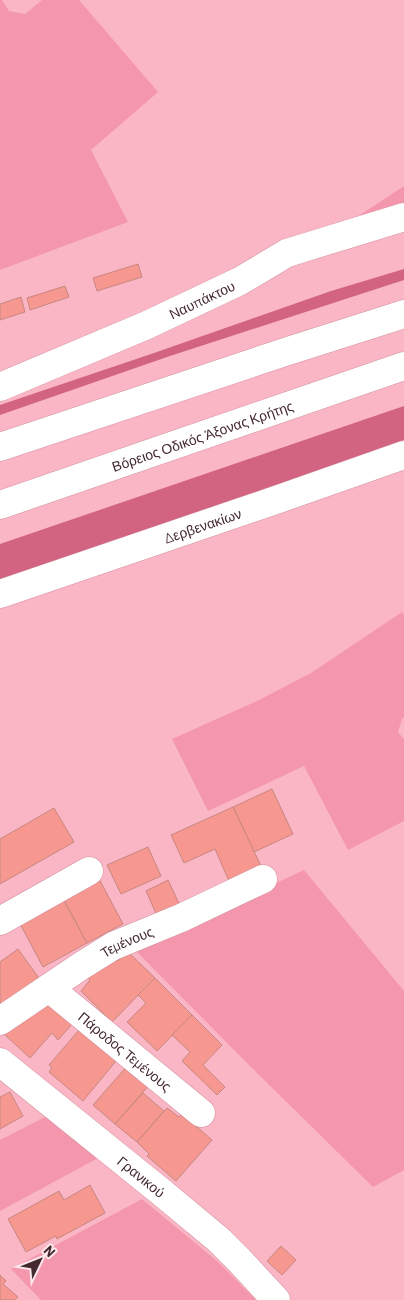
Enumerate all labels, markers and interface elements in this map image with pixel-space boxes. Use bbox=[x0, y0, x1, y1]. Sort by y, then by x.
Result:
street label: Ναυπάκτου bbox=[166, 276, 237, 322]
street label: Βόρειος Οδικός Άξονας Κρήτης bbox=[109, 396, 296, 474]
street label: Δερβενακίων bbox=[162, 504, 243, 546]
street label: Τεμένους bbox=[97, 922, 156, 961]
street label: Πάροδος Τεμένους bbox=[75, 1008, 176, 1094]
street label: Γρανικού bbox=[114, 1152, 169, 1200]
north arrow bbox=[15, 1235, 65, 1285]
text: N bbox=[40, 1242, 59, 1260]

